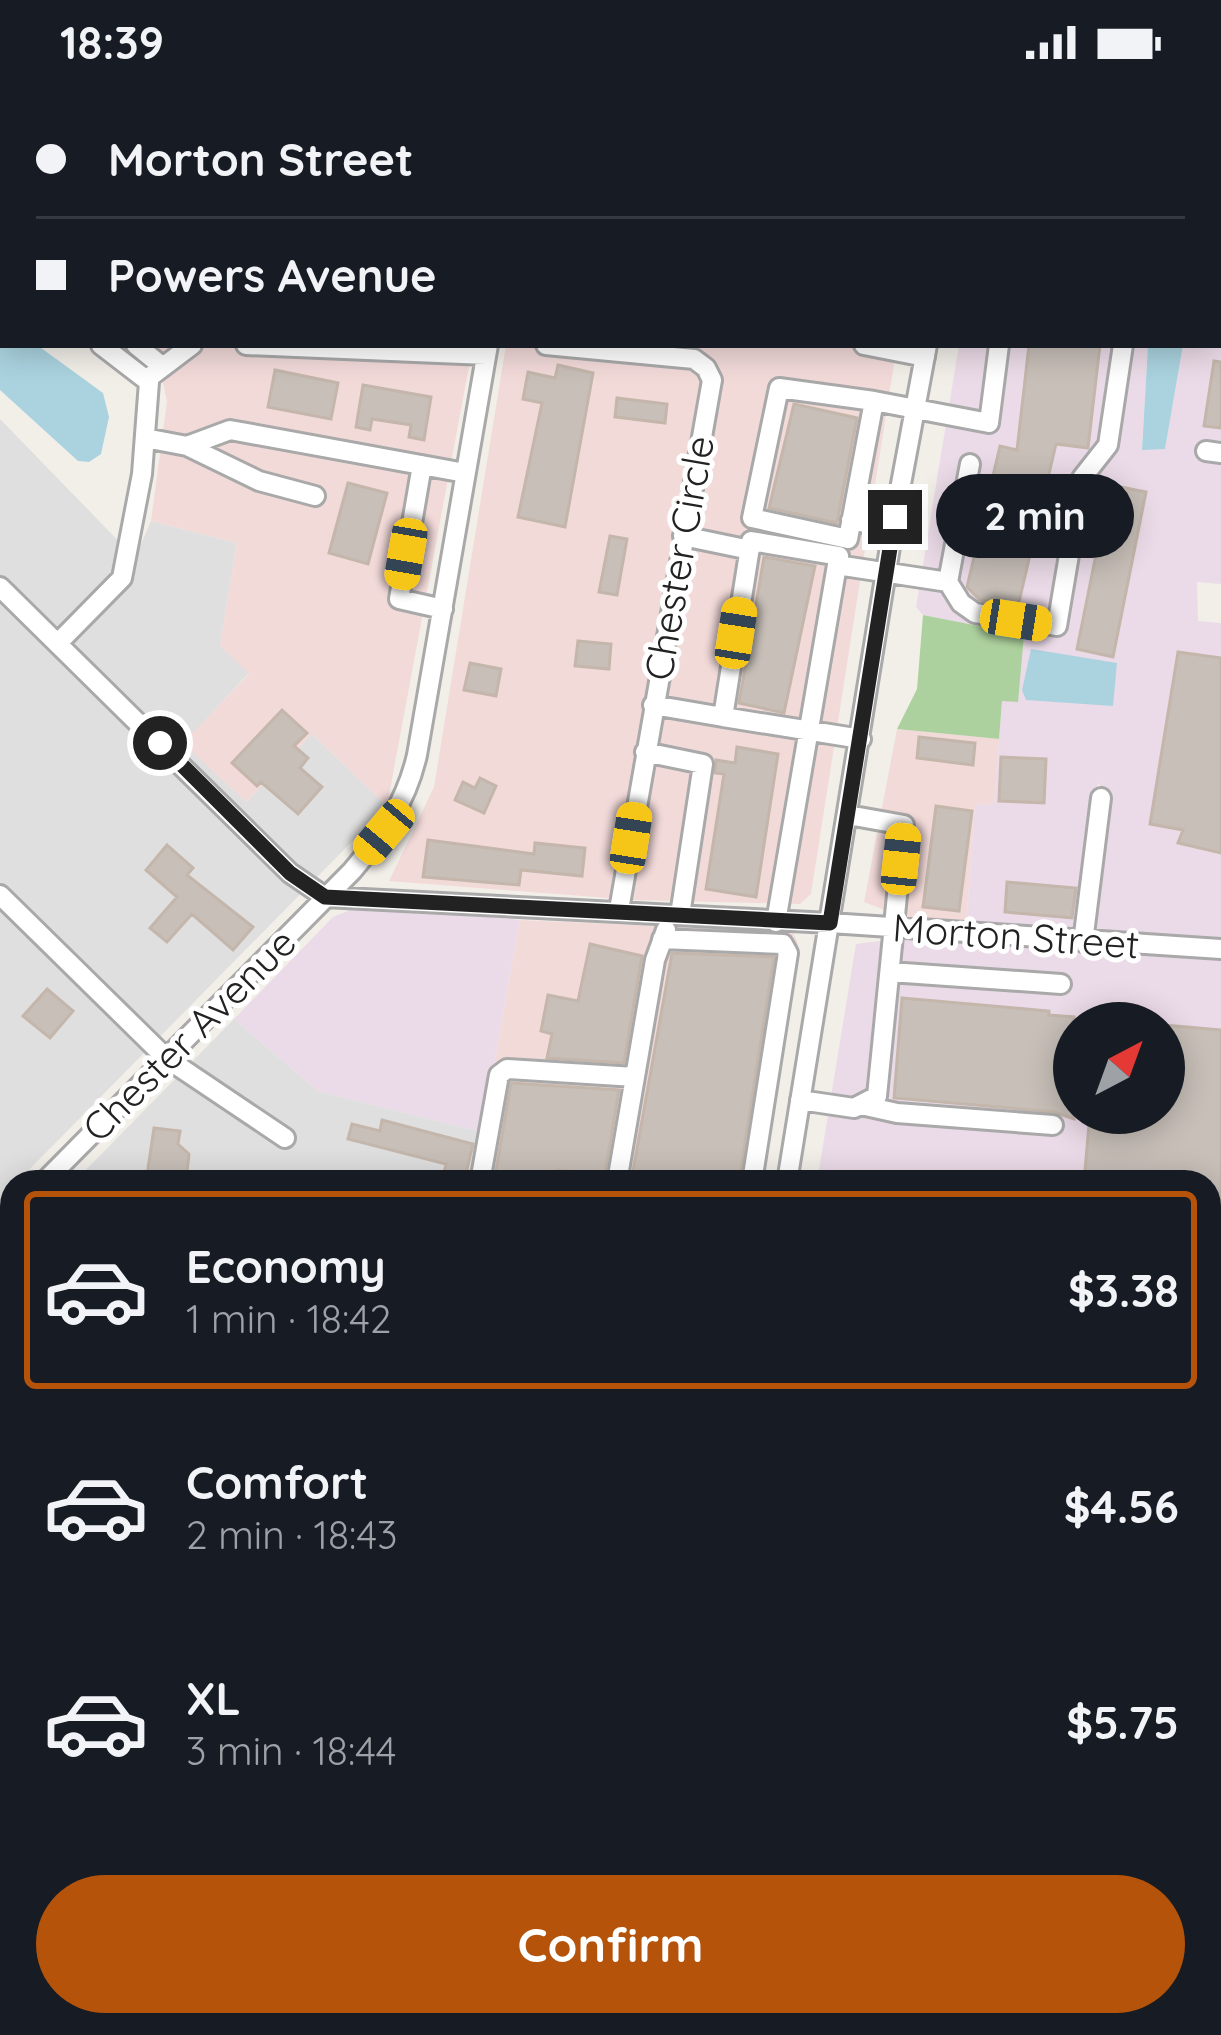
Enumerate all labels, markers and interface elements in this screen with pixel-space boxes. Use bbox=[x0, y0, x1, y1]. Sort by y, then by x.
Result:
text: 18:39 bbox=[60, 14, 164, 70]
text: Morton Street bbox=[108, 131, 413, 187]
text: Powers Avenue bbox=[108, 247, 437, 303]
street label: Chester Circle bbox=[633, 432, 724, 684]
callout: 2 min bbox=[937, 475, 1135, 559]
route end bbox=[868, 490, 922, 544]
text: 2 min bbox=[984, 491, 1086, 540]
car bbox=[382, 515, 430, 593]
car bbox=[713, 595, 759, 671]
car bbox=[978, 597, 1054, 643]
route start bbox=[133, 716, 187, 770]
car bbox=[347, 793, 421, 871]
car bbox=[608, 800, 654, 876]
car bbox=[879, 821, 923, 897]
street label: Morton Street bbox=[891, 902, 1141, 969]
street label: Chester Avenue bbox=[72, 918, 306, 1152]
north arrow bbox=[1053, 1002, 1185, 1134]
map controls bbox=[1053, 1002, 1185, 1134]
icon: car bbox=[42, 1236, 150, 1344]
text: Economy bbox=[186, 1238, 386, 1294]
text: $3.38 bbox=[1068, 1262, 1179, 1318]
text: 1 min · 18:42 bbox=[186, 1294, 391, 1343]
icon: car bbox=[42, 1452, 150, 1560]
text: Comfort bbox=[186, 1454, 368, 1510]
text: $4.56 bbox=[1064, 1478, 1179, 1534]
text: 2 min · 18:43 bbox=[186, 1510, 397, 1559]
icon: car bbox=[42, 1668, 150, 1776]
text: XL bbox=[186, 1670, 241, 1726]
text: $5.75 bbox=[1066, 1694, 1179, 1750]
text: 3 min · 18:44 bbox=[186, 1726, 396, 1775]
button: Confirm bbox=[36, 1875, 1185, 2013]

